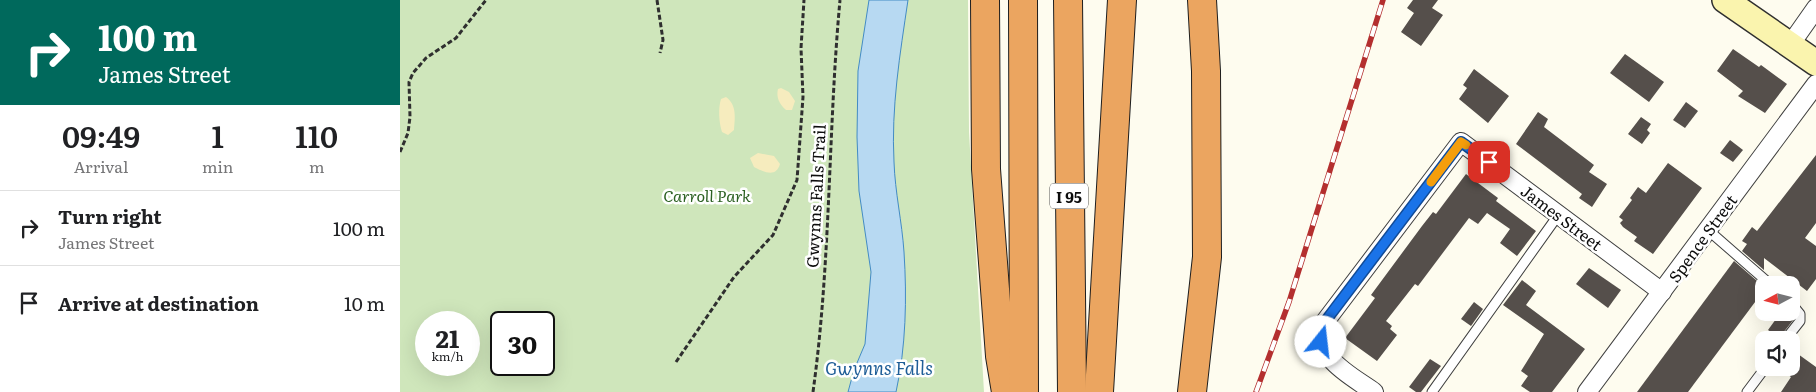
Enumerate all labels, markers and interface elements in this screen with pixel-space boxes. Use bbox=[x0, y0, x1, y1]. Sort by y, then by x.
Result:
text: 100 m bbox=[98, 10, 198, 62]
icon: right bbox=[15, 20, 80, 85]
text: James Street bbox=[98, 57, 231, 90]
text: 09:49 bbox=[62, 113, 140, 157]
text: 1 bbox=[212, 113, 224, 157]
text: 110 bbox=[295, 113, 338, 157]
street label: Gwynns Falls Trail bbox=[799, 124, 831, 268]
pin bbox=[1468, 141, 1510, 183]
icon: arrive bbox=[1475, 148, 1503, 176]
text: Arrival bbox=[74, 154, 128, 178]
text: min bbox=[202, 154, 233, 178]
text: m bbox=[309, 154, 324, 178]
street label: James Street bbox=[1516, 178, 1608, 256]
park label: Carroll Park bbox=[663, 183, 751, 207]
road number: I 95 bbox=[1050, 184, 1088, 208]
street label: Spence Street bbox=[1662, 189, 1742, 287]
text: Turn right bbox=[58, 202, 162, 230]
icon: right bbox=[15, 214, 43, 242]
text: 100 m bbox=[333, 214, 385, 242]
text: James Street bbox=[58, 230, 154, 254]
north arrow bbox=[1755, 276, 1800, 321]
map controls bbox=[1755, 276, 1800, 376]
icon: arrive bbox=[15, 289, 43, 317]
text: Arrive at destination bbox=[58, 289, 259, 317]
text: 10 m bbox=[344, 289, 385, 317]
speed limit sign: 30 bbox=[490, 311, 555, 376]
position arrow bbox=[1294, 315, 1346, 367]
text: 21 bbox=[436, 319, 459, 356]
button: sound bbox=[1755, 331, 1800, 376]
text: km/h bbox=[432, 347, 463, 365]
water label: Gwynns Falls bbox=[825, 354, 933, 381]

